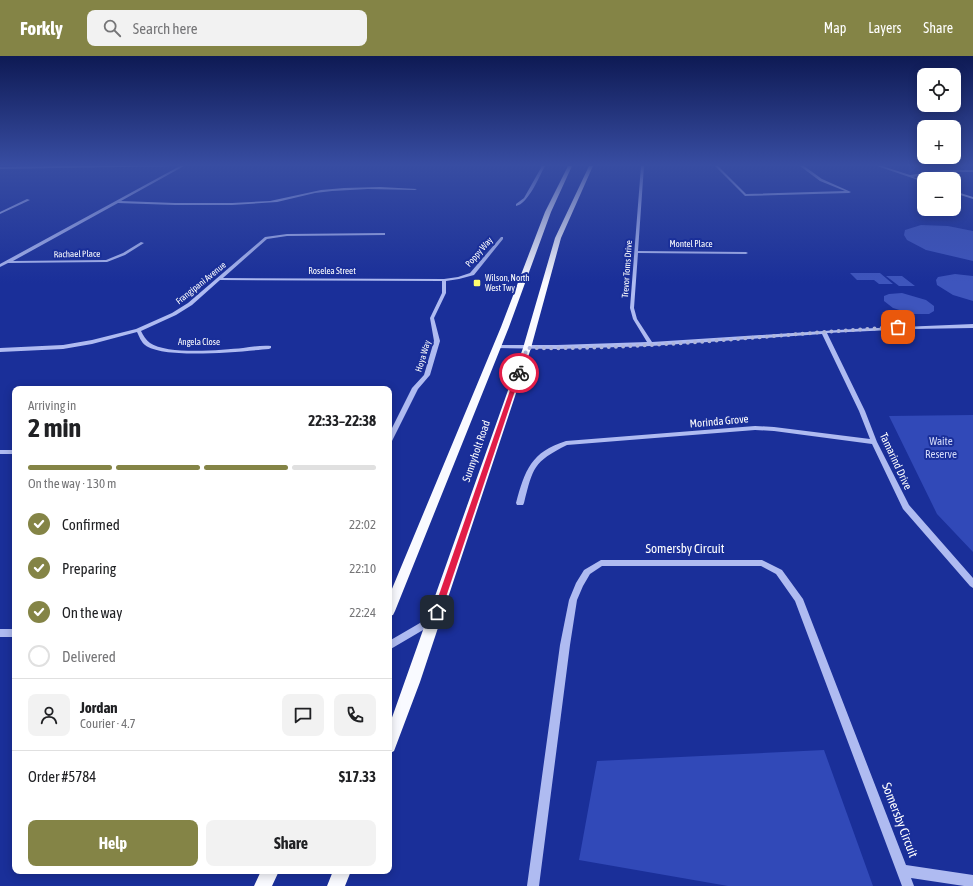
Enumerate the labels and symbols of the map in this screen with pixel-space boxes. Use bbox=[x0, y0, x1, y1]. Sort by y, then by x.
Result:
street label: Poppy Way bbox=[463, 235, 495, 269]
street label: Montel Place bbox=[669, 239, 713, 249]
street label: Trevor Toms Drive bbox=[620, 240, 634, 298]
street label: Rachael Place bbox=[54, 249, 100, 259]
street label: Frangipani Avenue bbox=[174, 260, 228, 306]
street label: Roselea Street bbox=[308, 266, 356, 276]
place label: Wilson, North West Twy bbox=[485, 273, 530, 293]
marker: Wilson, North West Twy bbox=[472, 278, 482, 288]
pin bbox=[881, 310, 915, 344]
street label: Angela Close bbox=[178, 337, 220, 347]
street label: Hoya Way bbox=[413, 339, 433, 373]
courier bbox=[499, 353, 539, 393]
street label: Morinda Grove bbox=[689, 412, 749, 430]
street label: Sunnyholt Road bbox=[460, 419, 492, 483]
street label: Tamarind Drive bbox=[878, 431, 914, 491]
park label: Waite Reserve bbox=[925, 435, 957, 460]
street label: Somersby Circuit bbox=[646, 541, 725, 556]
pin bbox=[420, 595, 454, 629]
street label: Somersby Circuit bbox=[879, 780, 921, 860]

